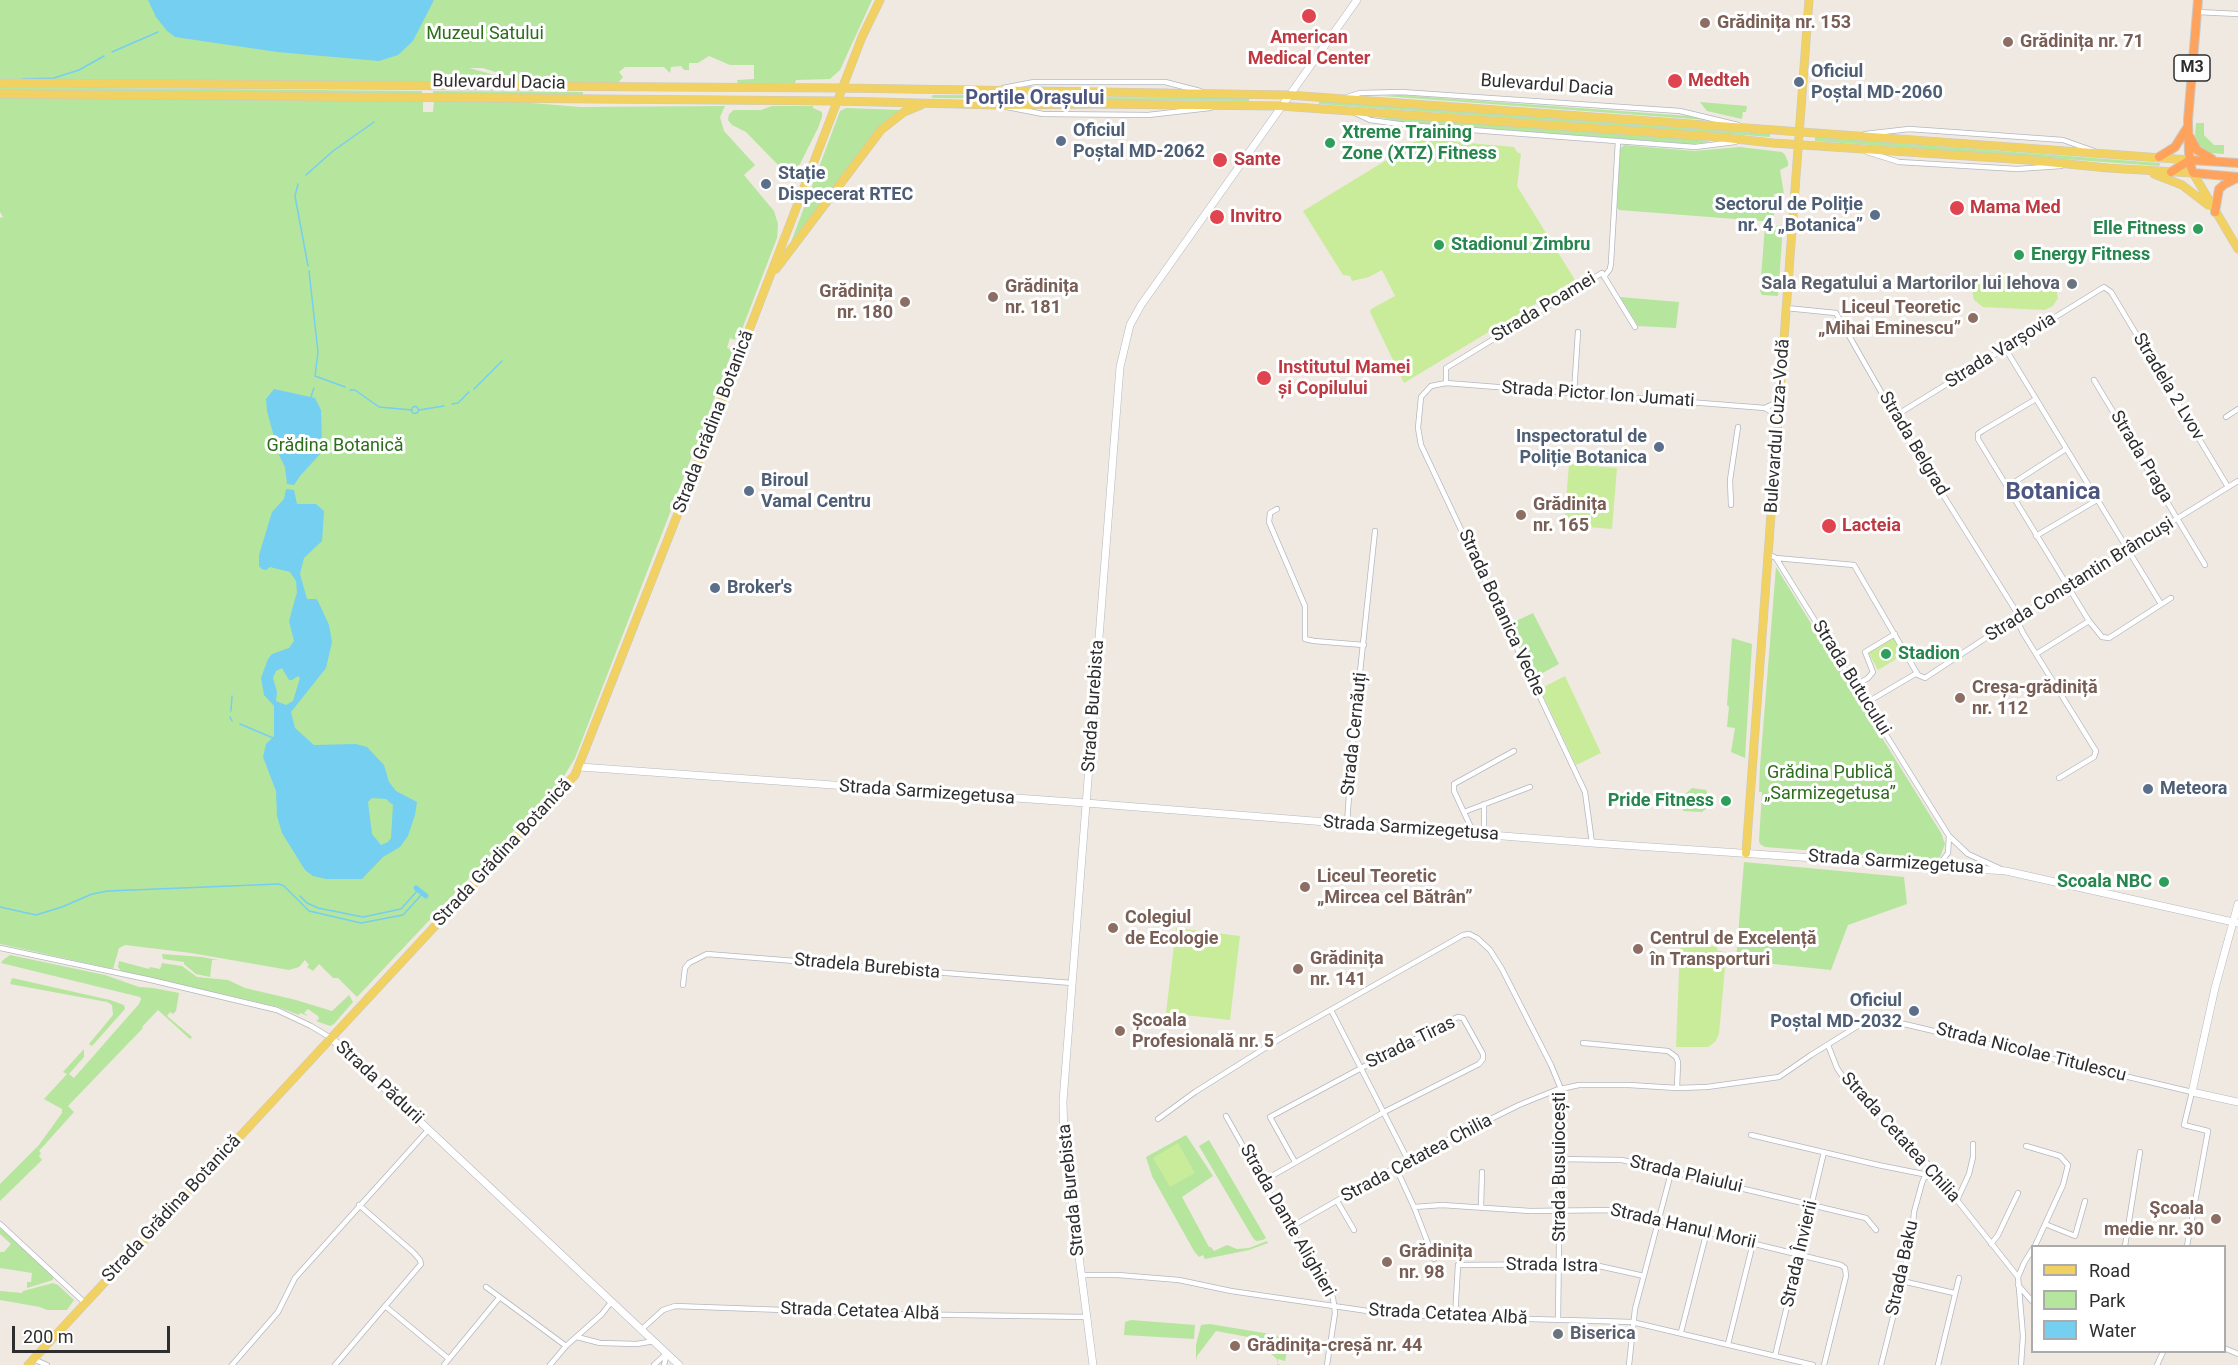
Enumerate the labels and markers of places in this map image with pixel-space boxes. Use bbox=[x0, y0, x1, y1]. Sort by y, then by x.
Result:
marker: American Medical Center bbox=[1300, 7, 1318, 25]
place label: Grădinița nr. 153 bbox=[1717, 12, 1851, 34]
marker: Grădinița nr. 153 bbox=[1698, 16, 1712, 30]
place label: American Medical Center bbox=[1248, 27, 1370, 70]
place label: Grădinița nr. 71 bbox=[2020, 31, 2144, 53]
marker: Grădinița nr. 71 bbox=[2001, 35, 2015, 49]
place label: Oficiul Poștal MD-2060 bbox=[1811, 61, 1943, 104]
place label: Medteh bbox=[1688, 70, 1750, 92]
marker: Medteh bbox=[1666, 72, 1684, 90]
marker: Oficiul Poștal MD-2060 bbox=[1792, 75, 1806, 89]
place label: Oficiul Poștal MD-2062 bbox=[1073, 120, 1205, 162]
place label: Xtreme Training Zone (XTZ) Fitness bbox=[1342, 122, 1497, 164]
marker: Oficiul Poștal MD-2062 bbox=[1054, 134, 1068, 148]
marker: Xtreme Training Zone (XTZ) Fitness bbox=[1323, 136, 1337, 150]
place label: Sante bbox=[1234, 149, 1281, 171]
marker: Sante bbox=[1211, 151, 1229, 169]
place label: Stație Dispecerat RTEC bbox=[778, 163, 913, 206]
marker: Stație Dispecerat RTEC bbox=[759, 177, 773, 191]
place label: Sectorul de Poliție nr. 4 „Botanica” bbox=[1715, 194, 1863, 236]
place label: Mama Med bbox=[1970, 197, 2061, 219]
marker: Mama Med bbox=[1948, 199, 1966, 217]
place label: Invitro bbox=[1230, 206, 1282, 228]
marker: Invitro bbox=[1208, 208, 1226, 226]
marker: Sectorul de Poliție nr. 4 „Botanica” bbox=[1868, 208, 1882, 222]
place label: Elle Fitness bbox=[2093, 218, 2186, 240]
marker: Elle Fitness bbox=[2191, 222, 2205, 236]
place label: Stadionul Zimbru bbox=[1451, 234, 1590, 256]
marker: Stadionul Zimbru bbox=[1432, 238, 1446, 252]
place label: Energy Fitness bbox=[2031, 244, 2150, 266]
marker: Energy Fitness bbox=[2012, 248, 2026, 262]
place label: Sala Regatului a Martorilor lui Iehova bbox=[1761, 273, 2060, 295]
place label: Grădinița nr. 181 bbox=[1005, 276, 1079, 318]
marker: Sala Regatului a Martorilor lui Iehova bbox=[2065, 277, 2079, 291]
place label: Grădinița nr. 180 bbox=[819, 281, 893, 324]
marker: Grădinița nr. 181 bbox=[986, 290, 1000, 304]
marker: Grădinița nr. 180 bbox=[898, 295, 912, 309]
place label: Liceul Teoretic „Mihai Eminescu” bbox=[1818, 297, 1961, 340]
marker: Liceul Teoretic „Mihai Eminescu” bbox=[1966, 311, 1980, 325]
place label: Institutul Mamei și Copilului bbox=[1278, 357, 1411, 400]
marker: Institutul Mamei și Copilului bbox=[1255, 369, 1273, 387]
place label: Inspectoratul de Poliție Botanica bbox=[1516, 426, 1647, 468]
marker: Inspectoratul de Poliție Botanica bbox=[1652, 440, 1666, 454]
place label: Biroul Vamal Centru bbox=[761, 470, 871, 512]
marker: Biroul Vamal Centru bbox=[742, 484, 756, 498]
place label: Grădinița nr. 165 bbox=[1533, 494, 1607, 536]
marker: Grădinița nr. 165 bbox=[1514, 508, 1528, 522]
place label: Lacteia bbox=[1842, 515, 1901, 537]
marker: Lacteia bbox=[1820, 517, 1838, 535]
place label: Broker's bbox=[727, 577, 792, 599]
marker: Broker's bbox=[708, 581, 722, 595]
place label: Stadion bbox=[1898, 643, 1960, 665]
marker: Stadion bbox=[1879, 647, 1893, 661]
place label: Creșa-grădiniță nr. 112 bbox=[1972, 677, 2098, 720]
marker: Creșa-grădiniță nr. 112 bbox=[1953, 691, 1967, 705]
place label: Meteora bbox=[2160, 778, 2227, 800]
marker: Meteora bbox=[2141, 782, 2155, 796]
place label: Pride Fitness bbox=[1608, 790, 1714, 812]
marker: Pride Fitness bbox=[1719, 794, 1733, 808]
place label: Liceul Teoretic „Mircea cel Bătrân” bbox=[1317, 866, 1472, 908]
place label: Scoala NBC bbox=[2057, 871, 2152, 893]
marker: Scoala NBC bbox=[2157, 875, 2171, 889]
marker: Liceul Teoretic „Mircea cel Bătrân” bbox=[1298, 880, 1312, 894]
place label: Colegiul de Ecologie bbox=[1125, 907, 1219, 950]
marker: Colegiul de Ecologie bbox=[1106, 921, 1120, 935]
place label: Centrul de Excelență în Transporturi bbox=[1650, 928, 1816, 970]
marker: Centrul de Excelență în Transporturi bbox=[1631, 942, 1645, 956]
place label: Grădinița nr. 141 bbox=[1310, 948, 1384, 990]
marker: Grădinița nr. 141 bbox=[1291, 962, 1305, 976]
place label: Oficiul Poștal MD-2032 bbox=[1770, 990, 1902, 1032]
marker: Oficiul Poștal MD-2032 bbox=[1907, 1004, 1921, 1018]
place label: Școala Profesională nr. 5 bbox=[1132, 1010, 1274, 1052]
marker: Școala Profesională nr. 5 bbox=[1113, 1024, 1127, 1038]
place label: Şcoala medie nr. 30 bbox=[2104, 1198, 2204, 1240]
marker: Şcoala medie nr. 30 bbox=[2209, 1212, 2223, 1226]
place label: Grădinița nr. 98 bbox=[1399, 1241, 1473, 1284]
marker: Grădinița nr. 98 bbox=[1380, 1255, 1394, 1269]
place label: Biserica bbox=[1570, 1323, 1636, 1345]
marker: Biserica bbox=[1551, 1327, 1565, 1341]
place label: Grădinița-creșă nr. 44 bbox=[1247, 1335, 1422, 1357]
marker: Grădinița-creșă nr. 44 bbox=[1228, 1339, 1242, 1353]

